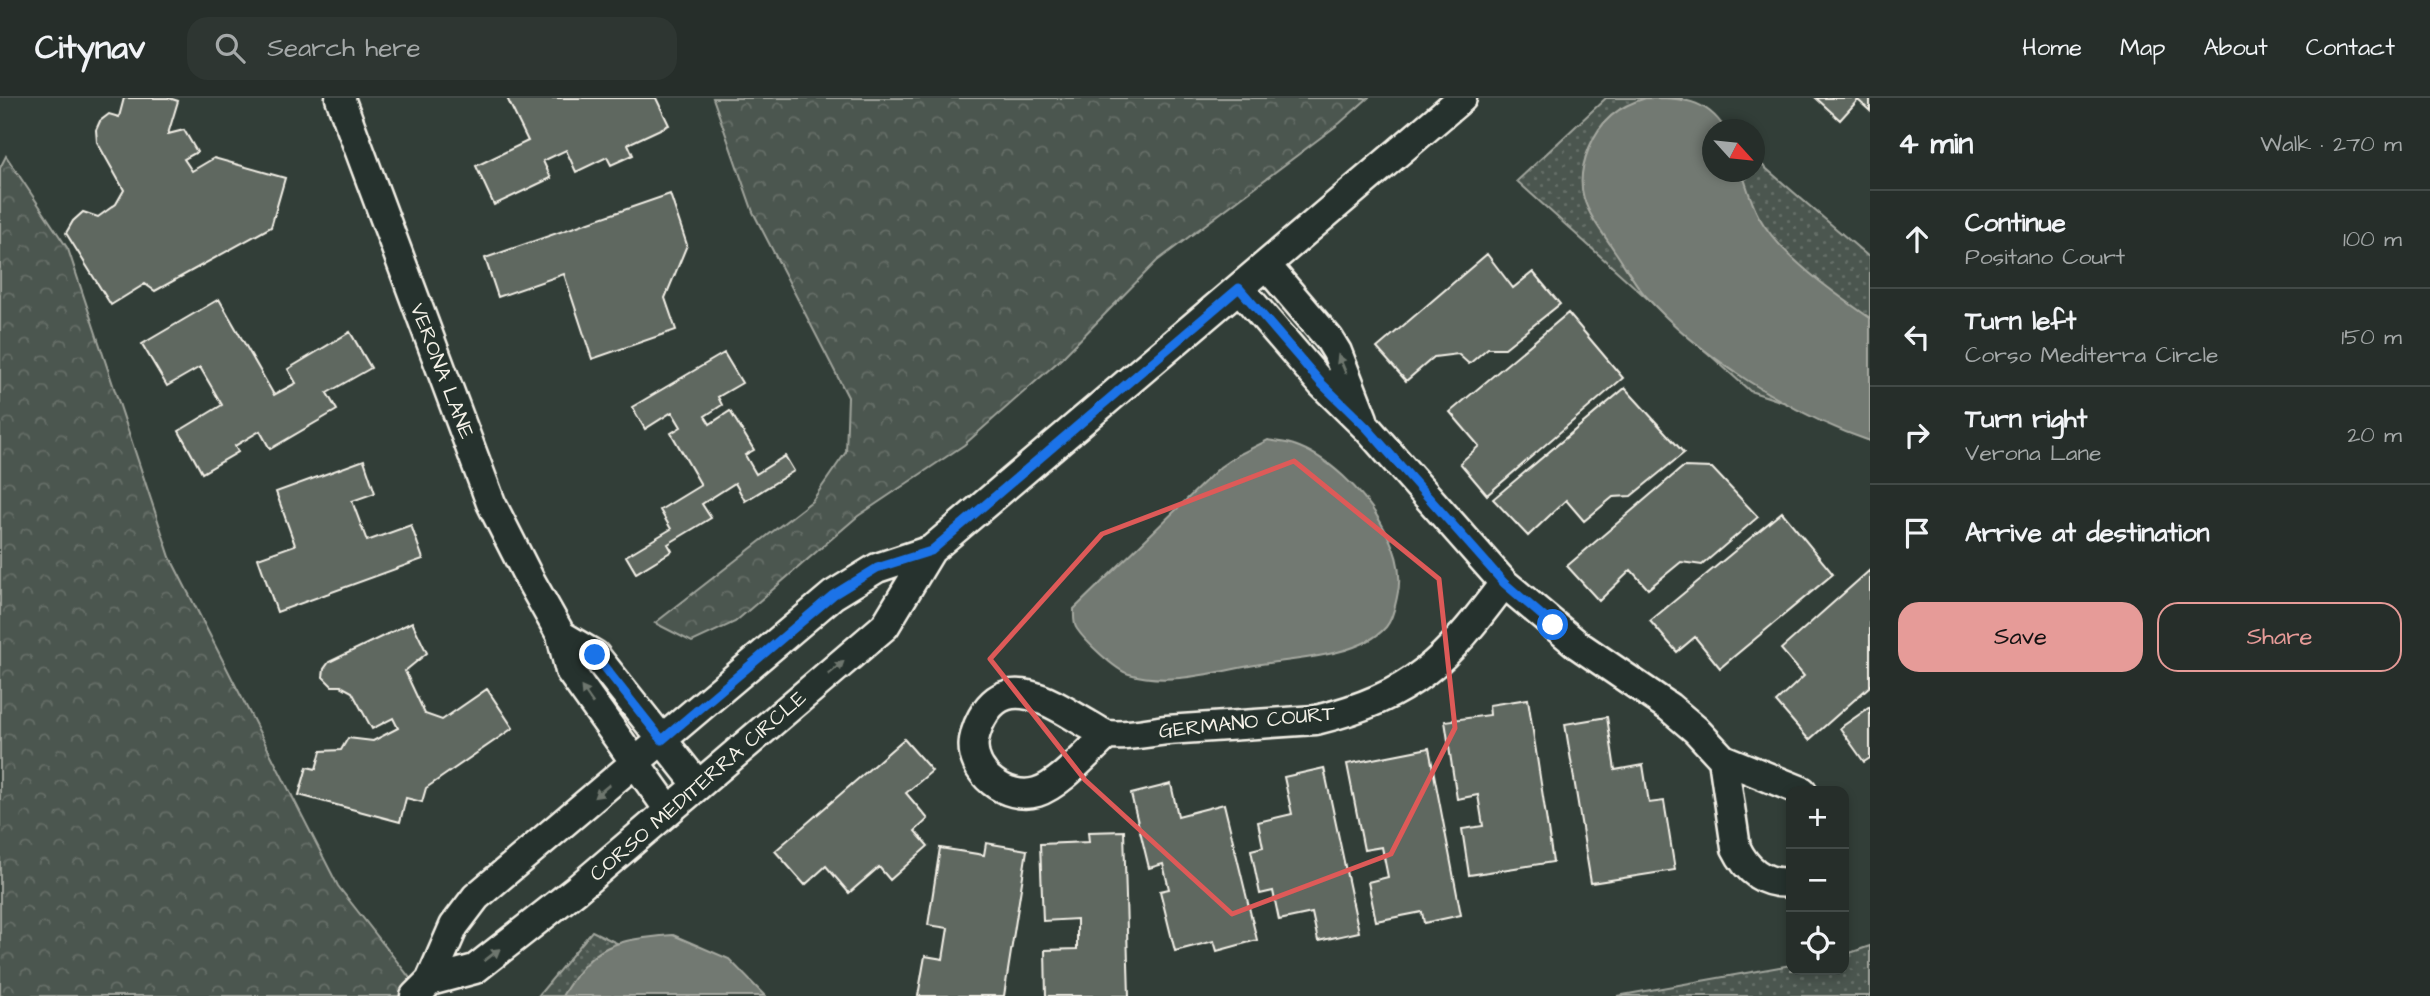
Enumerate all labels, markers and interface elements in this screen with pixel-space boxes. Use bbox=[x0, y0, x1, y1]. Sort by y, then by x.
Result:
search box bbox=[187, 17, 677, 80]
text: Citynav bbox=[35, 25, 145, 71]
icon: search bbox=[211, 29, 249, 67]
text: Search here bbox=[267, 30, 421, 66]
text: Home bbox=[2022, 31, 2082, 65]
text: Map bbox=[2120, 31, 2165, 65]
text: About bbox=[2203, 31, 2268, 65]
text: Contact bbox=[2306, 31, 2395, 65]
north arrow bbox=[1702, 119, 1765, 182]
text: 4 min bbox=[1898, 123, 1973, 165]
text: Walk · 270 m bbox=[2260, 128, 2402, 160]
text: Continue bbox=[1965, 205, 2066, 241]
icon: ahead bbox=[1898, 220, 1936, 258]
text: 100 m bbox=[2343, 223, 2402, 255]
text: Positano Court bbox=[1965, 241, 2125, 273]
street label: VERONA LANE bbox=[403, 299, 481, 444]
text: Turn left bbox=[1965, 303, 2076, 339]
icon: left bbox=[1898, 318, 1936, 356]
text: 150 m bbox=[2341, 321, 2402, 353]
text: Corso Mediterra Circle bbox=[1965, 339, 2218, 371]
one-way arrow bbox=[1336, 354, 1347, 375]
text: Turn right bbox=[1965, 401, 2087, 437]
icon: right bbox=[1898, 416, 1936, 454]
text: 20 m bbox=[2347, 419, 2402, 451]
text: Verona Lane bbox=[1965, 437, 2101, 469]
icon: arrive bbox=[1898, 514, 1936, 552]
text: Arrive at destination bbox=[1965, 515, 2210, 551]
button: Save bbox=[1898, 602, 2143, 672]
button: Share bbox=[2157, 602, 2402, 672]
route start bbox=[1537, 609, 1568, 640]
route end bbox=[579, 639, 610, 670]
one-way arrow bbox=[827, 661, 844, 676]
street label: CORSO MEDITERRA CIRCLE bbox=[583, 683, 813, 888]
one-way arrow bbox=[580, 686, 594, 704]
street label: GERMANO COURT bbox=[1157, 698, 1338, 746]
one-way arrow bbox=[593, 783, 611, 799]
map controls bbox=[1786, 786, 1849, 975]
button: + bbox=[1786, 786, 1849, 849]
button: − bbox=[1786, 849, 1849, 912]
button: locate bbox=[1786, 912, 1849, 975]
one-way arrow bbox=[483, 949, 501, 963]

